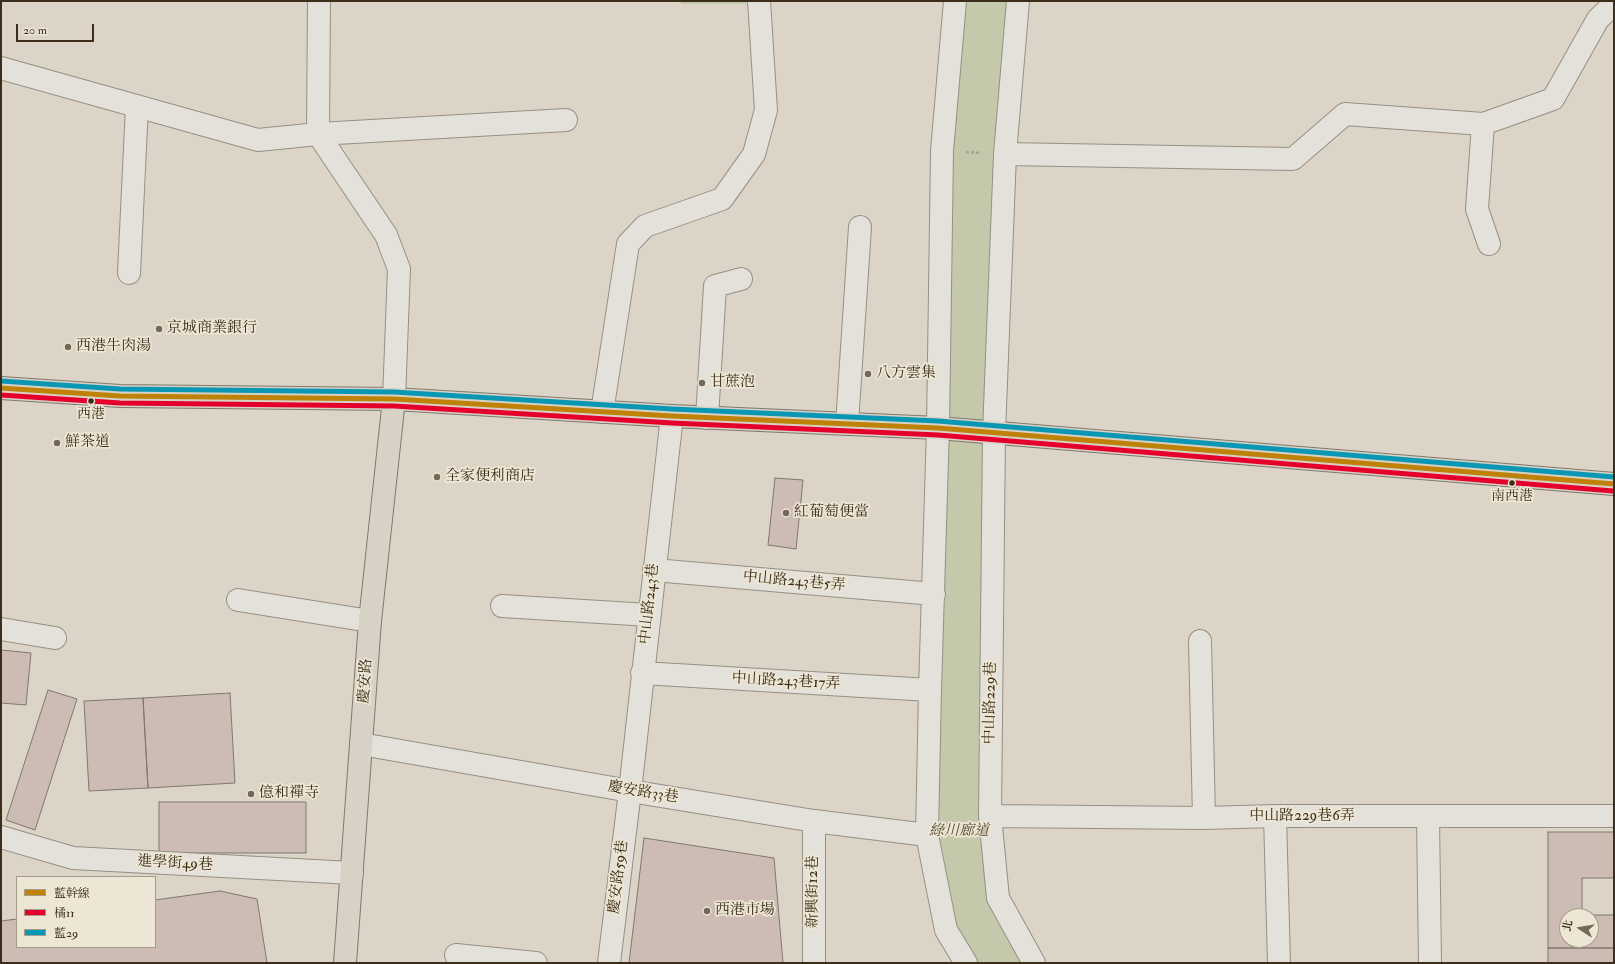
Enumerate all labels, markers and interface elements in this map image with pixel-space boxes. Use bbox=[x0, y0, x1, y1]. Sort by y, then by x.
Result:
scale bar bbox=[18, 16, 96, 42]
text: 20 m bbox=[23, 23, 47, 38]
place label: 京城商業銀行 bbox=[167, 320, 257, 338]
marker: 京城商業銀行 bbox=[154, 324, 164, 334]
place label: 西港牛肉湯 bbox=[76, 338, 151, 356]
marker: 西港牛肉湯 bbox=[63, 342, 73, 352]
place label: 八方雲集 bbox=[876, 365, 936, 383]
marker: 八方雲集 bbox=[863, 369, 873, 379]
place label: 甘蔗泡 bbox=[710, 374, 755, 392]
marker: 甘蔗泡 bbox=[697, 378, 707, 388]
marker: 西港 bbox=[86, 396, 96, 406]
place label: 西港 bbox=[77, 407, 105, 423]
place label: 鮮茶道 bbox=[65, 434, 110, 452]
marker: 鮮茶道 bbox=[52, 438, 62, 448]
place label: 全家便利商店 bbox=[445, 468, 535, 486]
marker: 全家便利商店 bbox=[432, 472, 442, 482]
marker: 南西港 bbox=[1507, 478, 1517, 488]
place label: 南西港 bbox=[1491, 489, 1533, 505]
place label: 紅葡萄便當 bbox=[794, 504, 869, 522]
marker: 紅葡萄便當 bbox=[781, 508, 791, 518]
street label: 中山路243巷 bbox=[637, 563, 663, 645]
street label: 中山路243巷5弄 bbox=[742, 569, 846, 595]
street label: 慶安路 bbox=[355, 658, 377, 704]
street label: 中山路229巷 bbox=[981, 661, 1001, 745]
street label: 中山路243巷17弄 bbox=[731, 670, 841, 694]
street label: 慶安路33巷 bbox=[606, 779, 680, 807]
place label: 億和禪寺 bbox=[259, 785, 319, 803]
marker: 億和禪寺 bbox=[246, 789, 256, 799]
street label: 中山路229巷6弄 bbox=[1249, 808, 1355, 826]
park label: 綠川廊道 bbox=[929, 823, 989, 841]
street label: 慶安路59巷 bbox=[606, 839, 632, 915]
street label: 進學街49巷 bbox=[137, 853, 213, 875]
street label: 新興街12巷 bbox=[805, 856, 823, 928]
legend bbox=[16, 876, 156, 948]
text: 藍幹線 bbox=[54, 886, 90, 901]
place label: 西港市場 bbox=[715, 902, 775, 920]
text: 橘11 bbox=[54, 906, 75, 921]
marker: 西港市場 bbox=[702, 906, 712, 916]
north arrow bbox=[1559, 908, 1599, 948]
text: 北 bbox=[1560, 919, 1575, 932]
text: 藍29 bbox=[54, 926, 78, 941]

